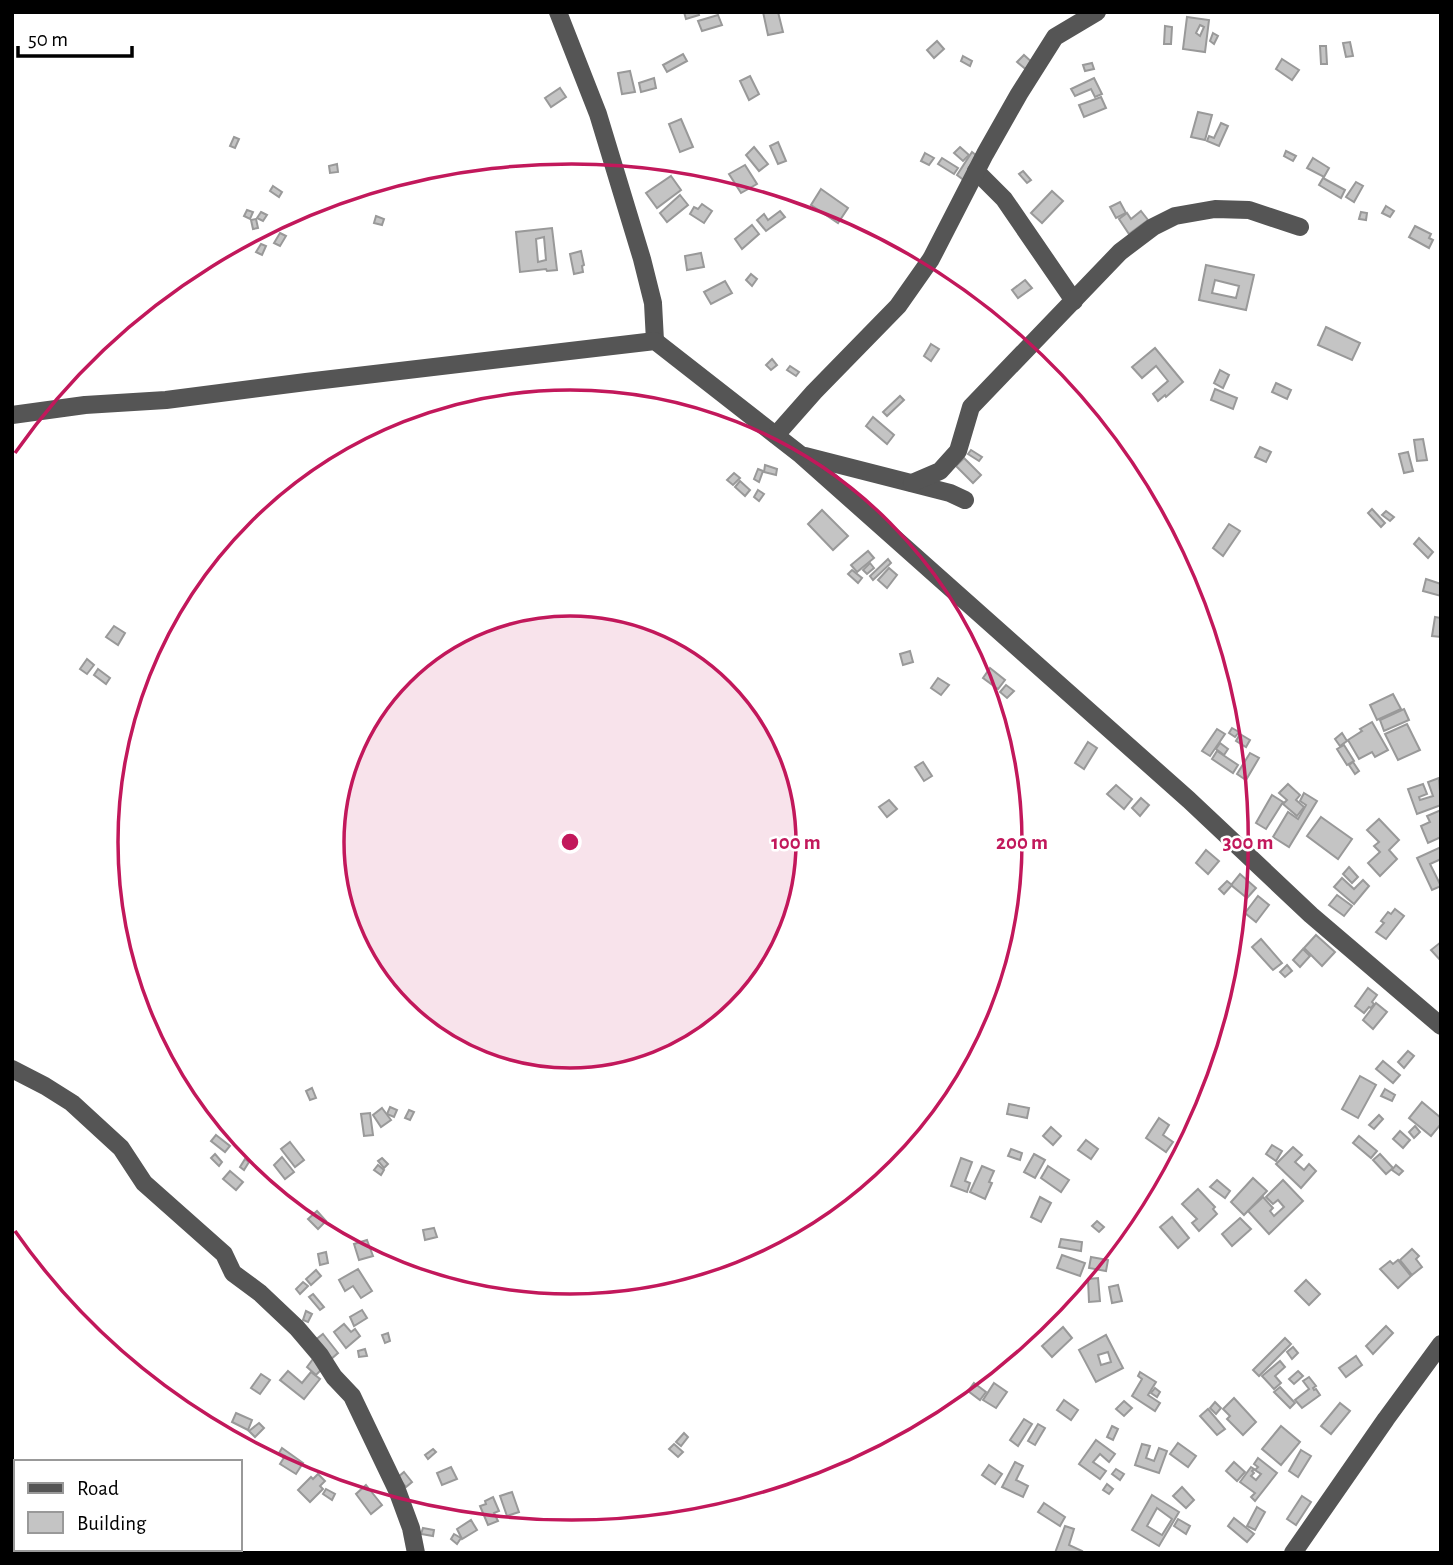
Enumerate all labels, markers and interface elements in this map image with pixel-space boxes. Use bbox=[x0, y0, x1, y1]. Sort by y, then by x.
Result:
scale bar bbox=[18, 14, 131, 58]
text: 50 m bbox=[28, 29, 68, 50]
centre of rings bbox=[558, 830, 582, 854]
text: 100 m bbox=[771, 832, 821, 853]
text: 200 m bbox=[996, 832, 1048, 853]
text: 300 m bbox=[1222, 832, 1274, 853]
legend bbox=[14, 1460, 242, 1551]
text: Road bbox=[77, 1478, 119, 1499]
text: Building bbox=[77, 1513, 147, 1534]

